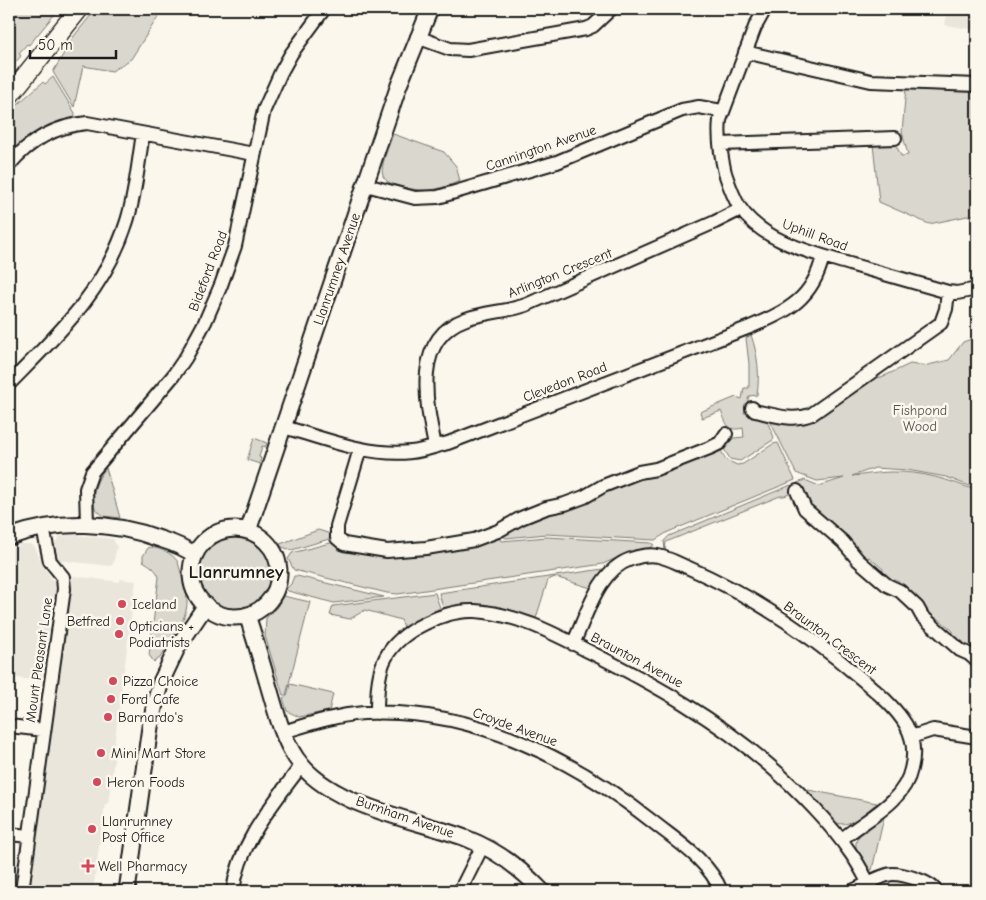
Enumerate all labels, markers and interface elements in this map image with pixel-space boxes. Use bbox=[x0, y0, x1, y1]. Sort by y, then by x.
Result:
scale bar bbox=[30, 28, 116, 60]
text: 50 m bbox=[38, 36, 73, 54]
street label: Cannington Avenue bbox=[484, 121, 598, 175]
street label: Llanrumney Avenue bbox=[310, 211, 364, 327]
street label: Uphill Road bbox=[780, 215, 850, 255]
street label: Bideford Road bbox=[185, 228, 231, 314]
street label: Arlington Crescent bbox=[505, 244, 615, 302]
street label: Clevedon Road bbox=[521, 358, 609, 406]
park label: Fishpond Wood bbox=[893, 402, 947, 435]
district label: Llanrumney bbox=[188, 561, 284, 583]
street label: Mount Pleasant Lane bbox=[22, 596, 56, 724]
place label: Iceland bbox=[132, 596, 177, 613]
marker: Iceland bbox=[116, 598, 128, 610]
street label: Braunton Crescent bbox=[780, 598, 881, 679]
place label: Betfred bbox=[67, 613, 110, 630]
marker: Betfred bbox=[114, 615, 126, 627]
place label: Opticians + Podiatrists bbox=[129, 618, 194, 651]
marker: Opticians + Podiatrists bbox=[113, 628, 125, 640]
street label: Braunton Avenue bbox=[588, 629, 686, 691]
place label: Pizza Choice bbox=[123, 673, 198, 690]
marker: Pizza Choice bbox=[107, 675, 119, 687]
place label: Ford Cafe bbox=[121, 691, 179, 708]
marker: Ford Cafe bbox=[105, 693, 117, 705]
street label: Croyde Avenue bbox=[470, 704, 560, 750]
place label: Barnardo's bbox=[118, 709, 183, 726]
marker: Barnardo's bbox=[102, 711, 114, 723]
place label: Mini Mart Store bbox=[111, 745, 206, 762]
marker: Mini Mart Store bbox=[95, 747, 107, 759]
place label: Heron Foods bbox=[107, 774, 185, 791]
marker: Heron Foods bbox=[91, 776, 103, 788]
street label: Burnham Avenue bbox=[354, 792, 456, 842]
place label: Llanrumney Post Office bbox=[102, 813, 173, 846]
marker: Llanrumney Post Office bbox=[86, 823, 98, 835]
place label: Well Pharmacy bbox=[98, 858, 188, 875]
marker: Well Pharmacy bbox=[82, 860, 94, 872]

